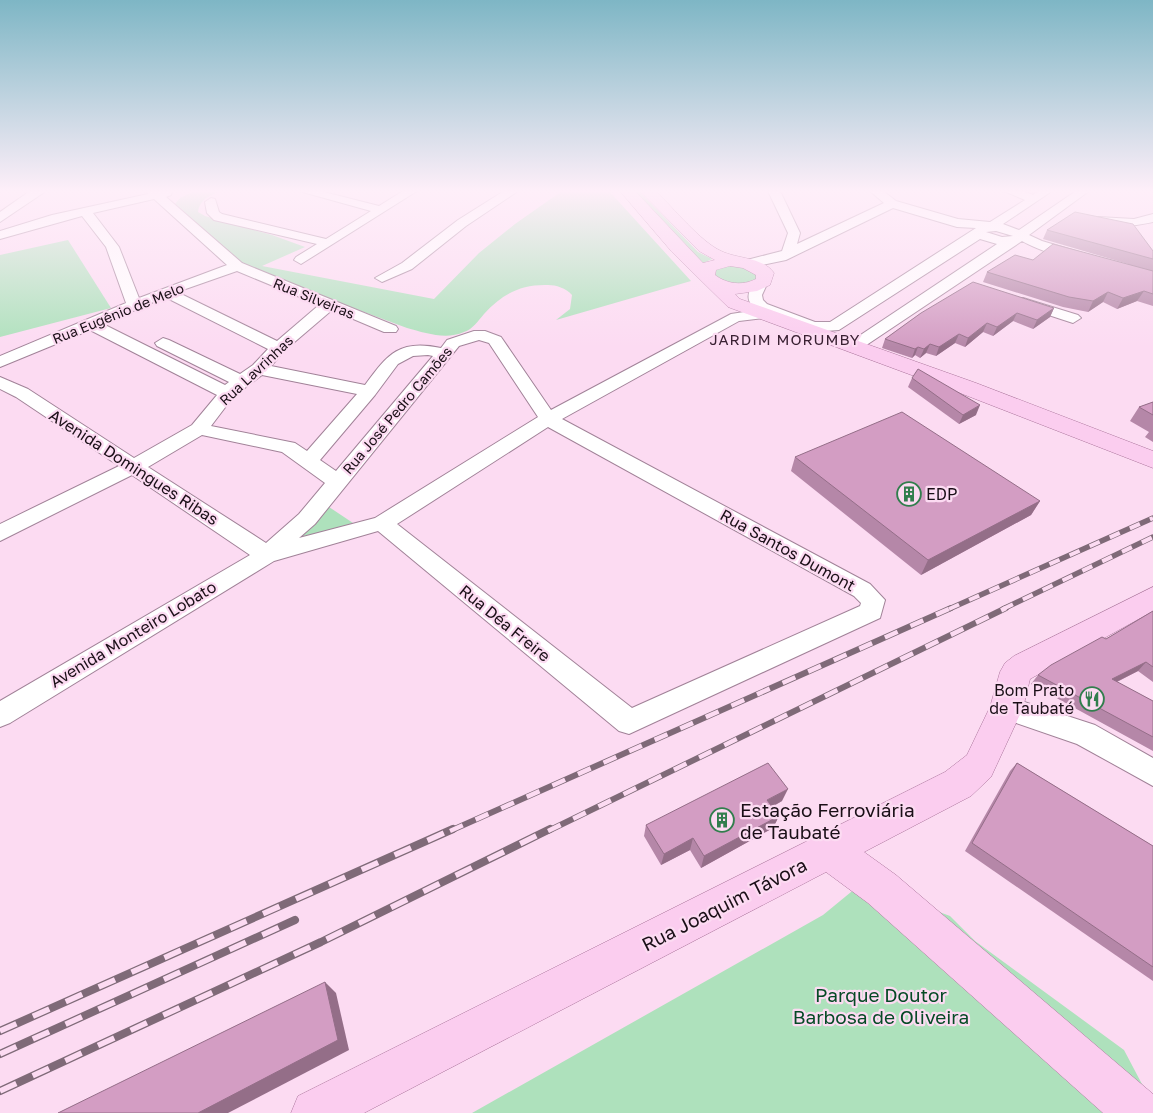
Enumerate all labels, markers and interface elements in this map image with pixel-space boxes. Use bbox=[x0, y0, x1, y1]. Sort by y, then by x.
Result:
street label: Rua Silveiras bbox=[271, 274, 357, 322]
street label: Rua Eugênio de Melo bbox=[50, 279, 186, 347]
district label: JARDIM MORUMBY bbox=[710, 330, 860, 348]
street label: Rua Lavrinhas bbox=[216, 332, 296, 408]
street label: Rua José Pedro Camões bbox=[339, 343, 455, 477]
street label: Avenida Domingues Ribas bbox=[46, 405, 222, 529]
building icon: EDP bbox=[896, 481, 922, 507]
place label: EDP bbox=[926, 484, 957, 504]
street label: Rua Santos Dumont bbox=[717, 505, 859, 595]
street label: Avenida Monteiro Lobato bbox=[46, 576, 220, 692]
street label: Rua Déa Freire bbox=[455, 580, 555, 666]
place label: Bom Prato de Taubaté bbox=[989, 680, 1074, 718]
restaurant icon: Bom Prato de Taubaté bbox=[1079, 686, 1105, 712]
place label: Estação Ferroviária de Taubaté bbox=[740, 798, 915, 843]
building icon: Estação Ferroviária de Taubaté bbox=[709, 807, 735, 833]
street label: Rua Joaquim Távora bbox=[638, 852, 810, 956]
park label: Parque Doutor Barbosa de Oliveira bbox=[793, 983, 969, 1028]

